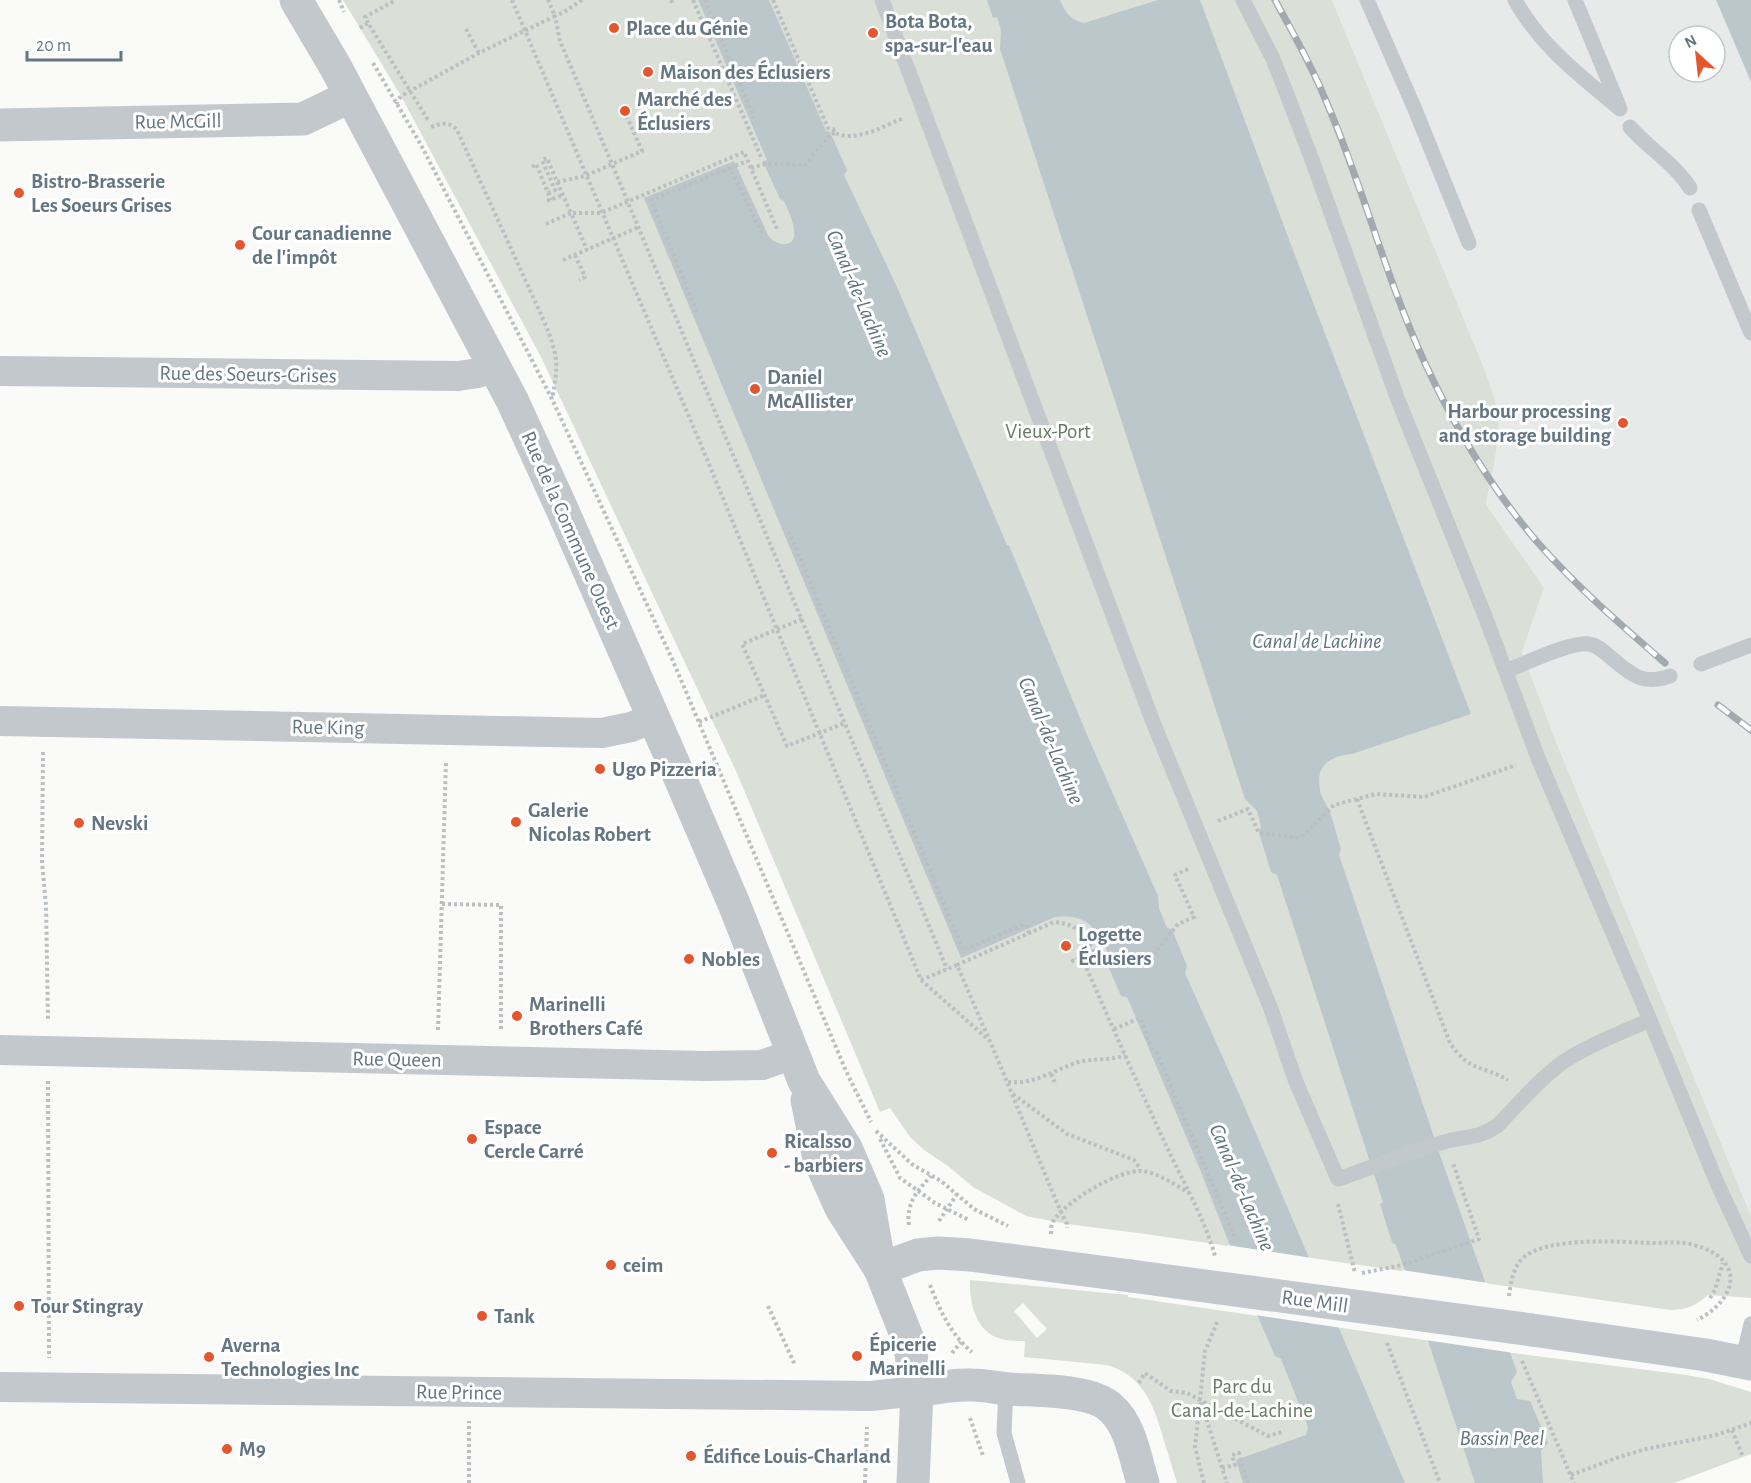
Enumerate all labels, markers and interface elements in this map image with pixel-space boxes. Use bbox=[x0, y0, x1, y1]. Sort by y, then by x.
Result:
place label: Bota Bota, spa-sur-l'eau bbox=[885, 11, 993, 56]
place label: Place du Génie bbox=[626, 18, 748, 39]
marker: Place du Génie bbox=[607, 21, 621, 35]
scale bar bbox=[27, 24, 122, 62]
north arrow bbox=[1667, 24, 1727, 84]
marker: Bota Bota, spa-sur-l'eau bbox=[866, 26, 880, 40]
text: N bbox=[1682, 32, 1699, 51]
text: 20 m bbox=[36, 37, 71, 55]
place label: Maison des Éclusiers bbox=[660, 59, 831, 83]
marker: Maison des Éclusiers bbox=[641, 65, 655, 79]
place label: Marché des Éclusiers bbox=[637, 89, 732, 134]
marker: Marché des Éclusiers bbox=[618, 104, 632, 118]
street label: Rue McGill bbox=[134, 110, 222, 133]
place label: Bistro-Brasserie Les Soeurs Grises bbox=[31, 171, 172, 216]
marker: Bistro-Brasserie Les Soeurs Grises bbox=[12, 186, 26, 200]
place label: Cour canadienne de l′impôt bbox=[252, 223, 392, 268]
water label: Canal-de-Lachine bbox=[822, 227, 896, 360]
marker: Cour canadienne de l′impôt bbox=[233, 238, 247, 252]
street label: Rue des Soeurs-Grises bbox=[159, 362, 337, 387]
place label: Daniel McAllister bbox=[767, 367, 854, 412]
marker: Daniel McAllister bbox=[748, 382, 762, 396]
place label: Harbour processing and storage building bbox=[1439, 401, 1611, 446]
marker: Harbour processing and storage building bbox=[1616, 416, 1630, 430]
park label: Vieux-Port bbox=[1005, 421, 1091, 442]
street label: Rue de la Commune Ouest bbox=[517, 428, 624, 633]
water label: Canal de Lachine bbox=[1252, 630, 1382, 652]
water label: Canal-de-Lachine bbox=[1014, 674, 1088, 807]
street label: Rue King bbox=[291, 716, 365, 739]
place label: Ugo Pizzeria bbox=[612, 759, 717, 780]
marker: Ugo Pizzeria bbox=[593, 762, 607, 776]
place label: Galerie Nicolas Robert bbox=[528, 800, 651, 845]
place label: Nevski bbox=[91, 813, 148, 834]
marker: Galerie Nicolas Robert bbox=[509, 815, 523, 829]
marker: Nevski bbox=[72, 816, 86, 830]
place label: Logette Éclusiers bbox=[1078, 924, 1152, 969]
marker: Logette Éclusiers bbox=[1059, 939, 1073, 953]
place label: Nobles bbox=[701, 949, 760, 970]
marker: Nobles bbox=[682, 952, 696, 966]
place label: Marinelli Brothers Café bbox=[529, 994, 643, 1039]
marker: Marinelli Brothers Café bbox=[510, 1009, 524, 1023]
street label: Rue Queen bbox=[352, 1048, 442, 1071]
place label: Espace Cercle Carré bbox=[484, 1117, 584, 1162]
water label: Canal-de-Lachine bbox=[1205, 1121, 1279, 1254]
place label: Ricalsso - barbiers bbox=[784, 1131, 863, 1176]
marker: Espace Cercle Carré bbox=[465, 1132, 479, 1146]
marker: Ricalsso - barbiers bbox=[765, 1146, 779, 1160]
place label: ceim bbox=[623, 1255, 663, 1276]
marker: ceim bbox=[604, 1258, 618, 1272]
street label: Rue Mill bbox=[1280, 1286, 1350, 1317]
place label: Tour Stingray bbox=[31, 1296, 144, 1317]
marker: Tour Stingray bbox=[12, 1299, 26, 1313]
place label: Tank bbox=[494, 1306, 535, 1327]
marker: Tank bbox=[475, 1309, 489, 1323]
place label: Épicerie Marinelli bbox=[869, 1331, 946, 1379]
place label: Averna Technologies Inc bbox=[221, 1335, 359, 1380]
marker: Épicerie Marinelli bbox=[850, 1349, 864, 1363]
marker: Averna Technologies Inc bbox=[202, 1350, 216, 1364]
park label: Parc du Canal-de-Lachine bbox=[1171, 1376, 1313, 1421]
street label: Rue Prince bbox=[416, 1381, 502, 1404]
water label: Bassin Peel bbox=[1459, 1427, 1545, 1449]
place label: M9 bbox=[239, 1439, 266, 1460]
marker: M9 bbox=[220, 1442, 234, 1456]
place label: Édifice Louis-Charland bbox=[703, 1443, 891, 1467]
marker: Édifice Louis-Charland bbox=[684, 1449, 698, 1463]

